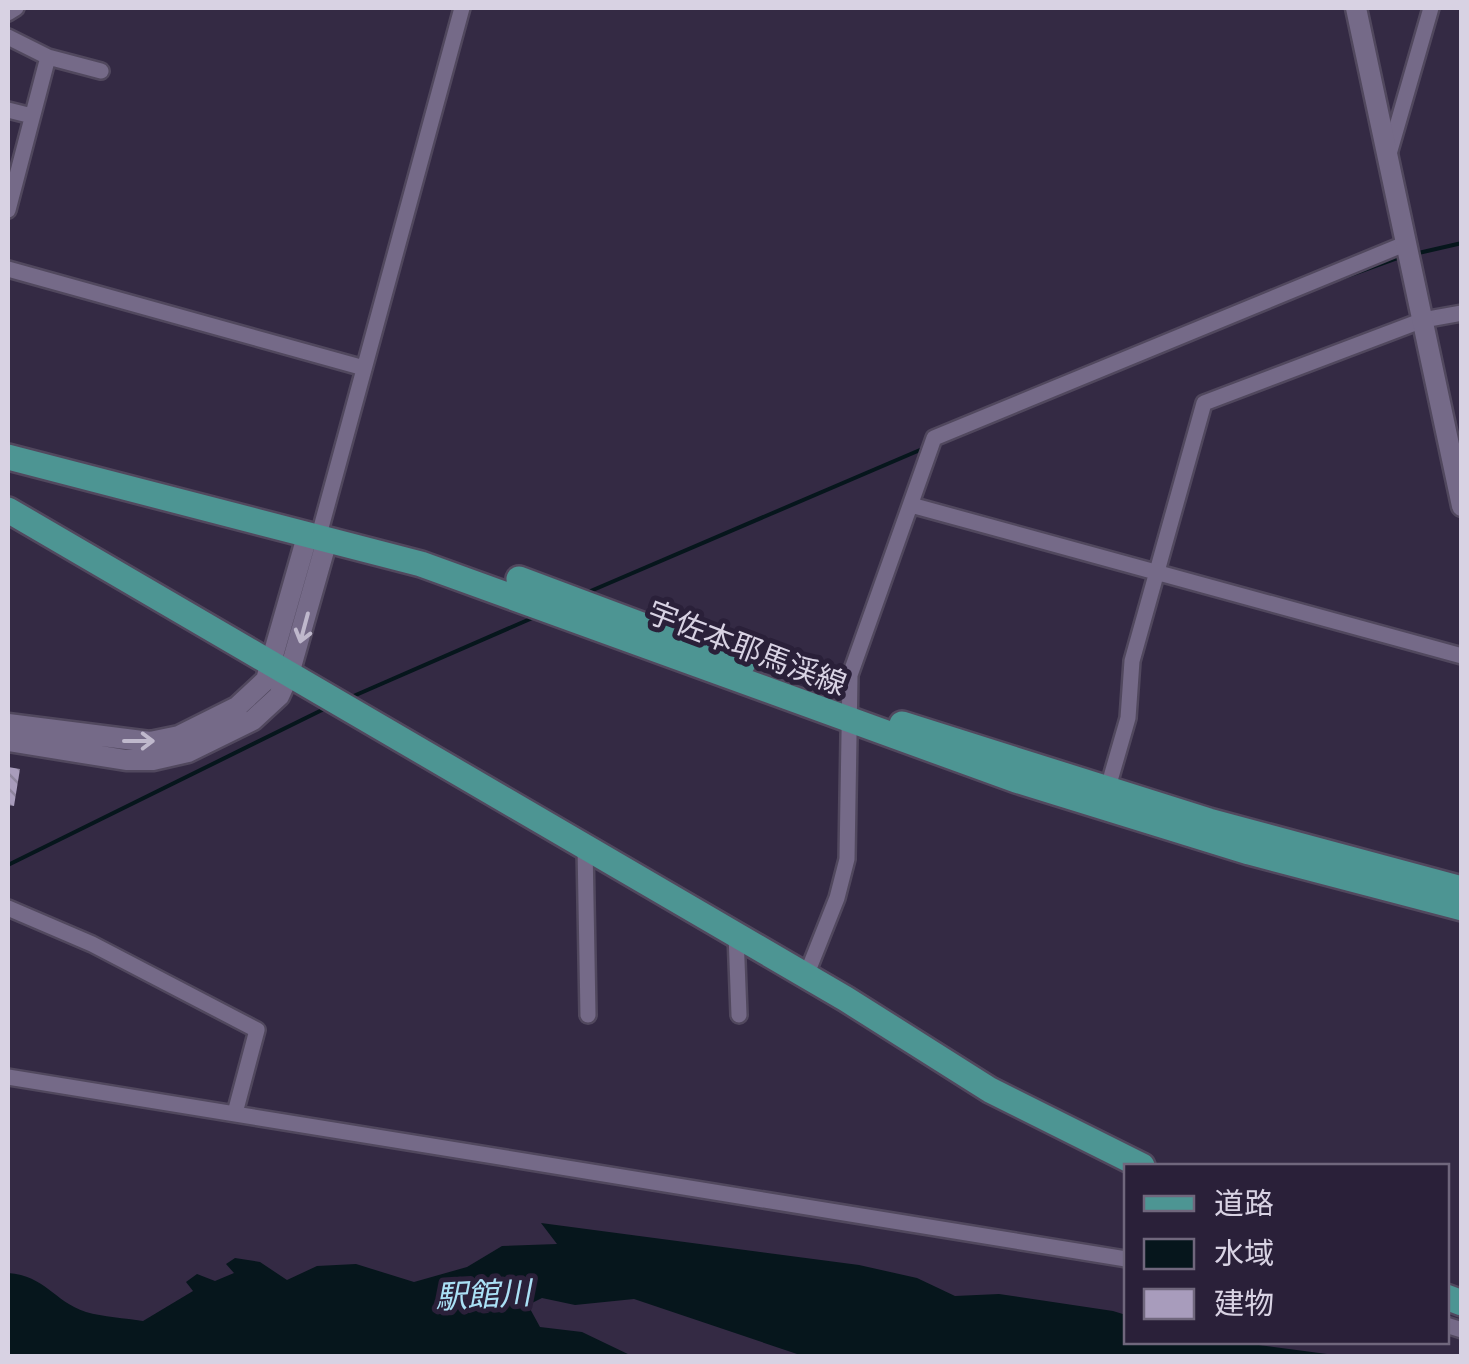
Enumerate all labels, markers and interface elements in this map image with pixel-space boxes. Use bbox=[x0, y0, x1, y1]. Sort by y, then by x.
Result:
street label: 宇佐本耶馬渓線 bbox=[643, 594, 851, 702]
one-way arrow bbox=[293, 612, 312, 643]
one-way arrow bbox=[122, 732, 154, 750]
legend bbox=[1124, 1164, 1449, 1344]
text: 道路 bbox=[1214, 1186, 1274, 1221]
text: 水域 bbox=[1214, 1236, 1274, 1271]
water label: 駅館川 bbox=[434, 1273, 535, 1316]
text: 建物 bbox=[1214, 1286, 1274, 1321]

